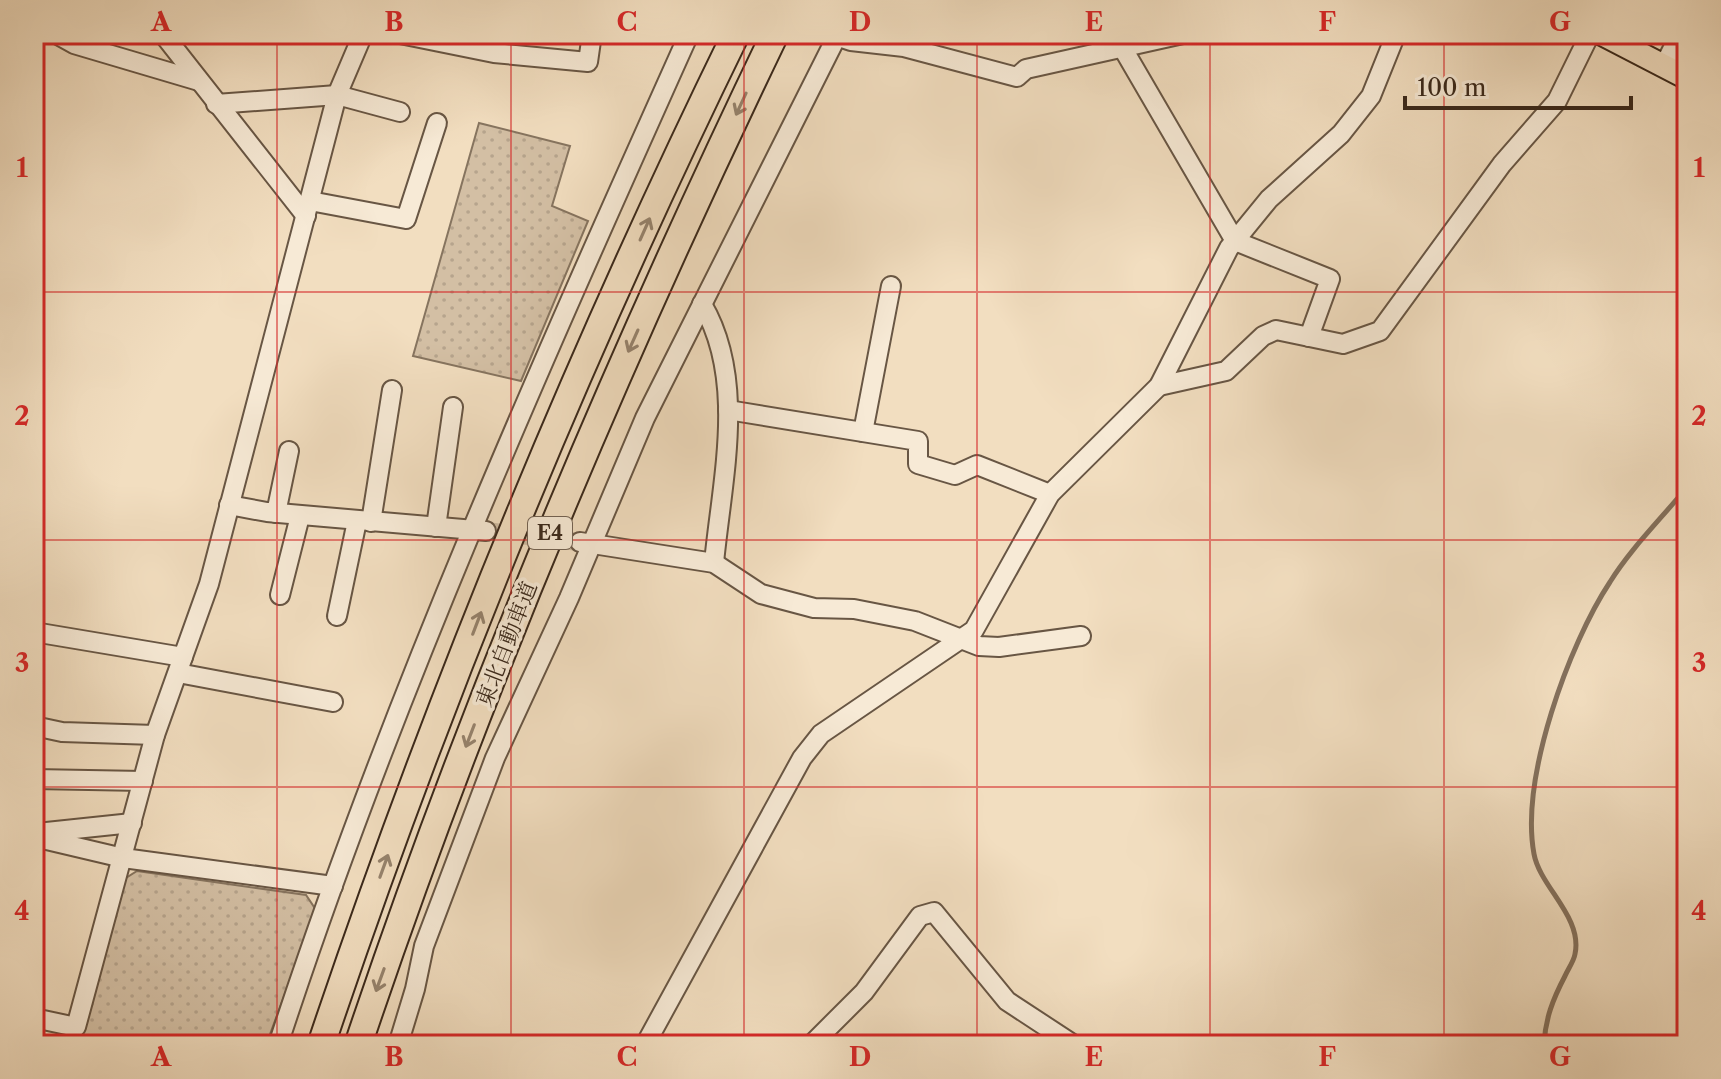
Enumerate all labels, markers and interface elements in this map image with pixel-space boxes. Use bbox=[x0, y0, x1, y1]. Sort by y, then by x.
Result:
text: A bbox=[150, 6, 172, 38]
text: B bbox=[384, 6, 404, 38]
text: C bbox=[617, 6, 637, 38]
text: D bbox=[849, 6, 871, 38]
text: E bbox=[1085, 6, 1103, 38]
text: F bbox=[1318, 6, 1336, 38]
text: G bbox=[1549, 6, 1571, 38]
scale bar bbox=[1405, 60, 1631, 110]
text: 100 m bbox=[1417, 73, 1486, 102]
one-way arrow bbox=[733, 92, 748, 116]
text: 1 bbox=[16, 152, 28, 184]
text: 1 bbox=[1693, 152, 1705, 184]
one-way arrow bbox=[638, 218, 653, 242]
one-way arrow bbox=[625, 328, 640, 353]
text: 2 bbox=[14, 400, 30, 432]
text: 2 bbox=[1691, 400, 1707, 432]
road number: E4 bbox=[528, 517, 572, 549]
street label: 東北自動車道 bbox=[470, 578, 543, 711]
one-way arrow bbox=[471, 611, 485, 636]
text: 3 bbox=[15, 647, 29, 679]
text: 3 bbox=[1692, 647, 1706, 679]
one-way arrow bbox=[462, 723, 476, 748]
one-way arrow bbox=[378, 854, 393, 879]
text: 4 bbox=[14, 895, 30, 927]
text: 4 bbox=[1691, 895, 1707, 927]
one-way arrow bbox=[372, 968, 386, 992]
text: A bbox=[150, 1041, 172, 1073]
text: B bbox=[384, 1041, 404, 1073]
text: C bbox=[617, 1041, 637, 1073]
text: D bbox=[849, 1041, 871, 1073]
text: E bbox=[1085, 1041, 1103, 1073]
text: F bbox=[1318, 1041, 1336, 1073]
text: G bbox=[1549, 1041, 1571, 1073]

